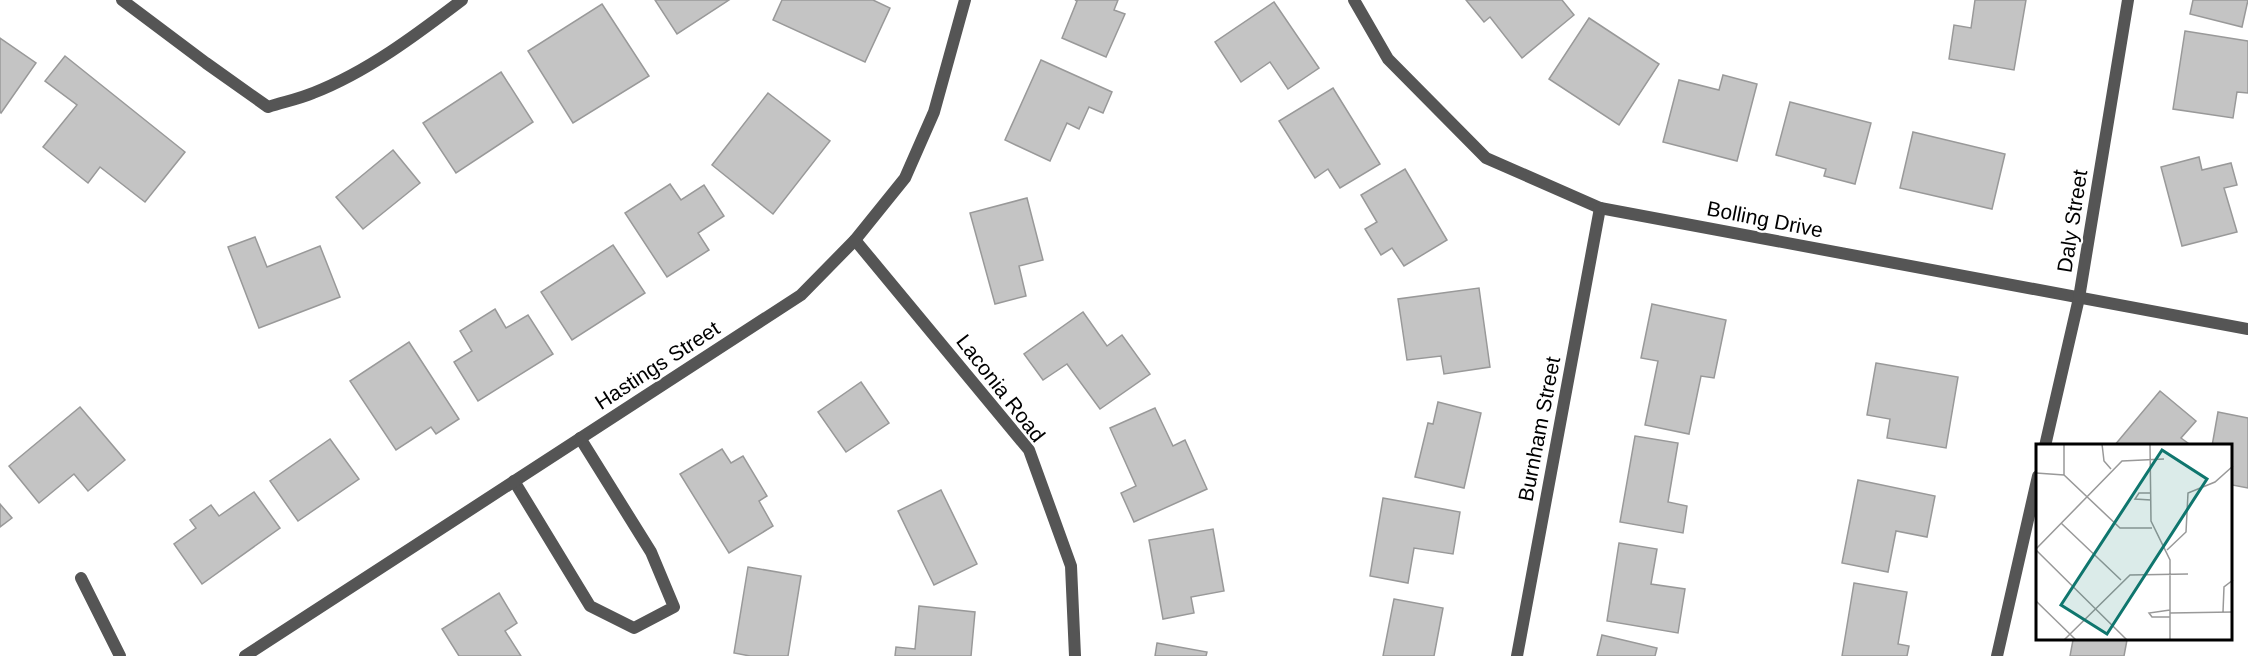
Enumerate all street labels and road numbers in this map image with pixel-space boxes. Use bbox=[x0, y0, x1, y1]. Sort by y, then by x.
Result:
street label: Daly Street bbox=[2053, 168, 2092, 274]
street label: Bolling Drive bbox=[1705, 196, 1825, 242]
street label: Hastings Street bbox=[591, 316, 724, 414]
street label: Laconia Road bbox=[952, 330, 1050, 446]
street label: Burnham Street bbox=[1514, 354, 1564, 503]

